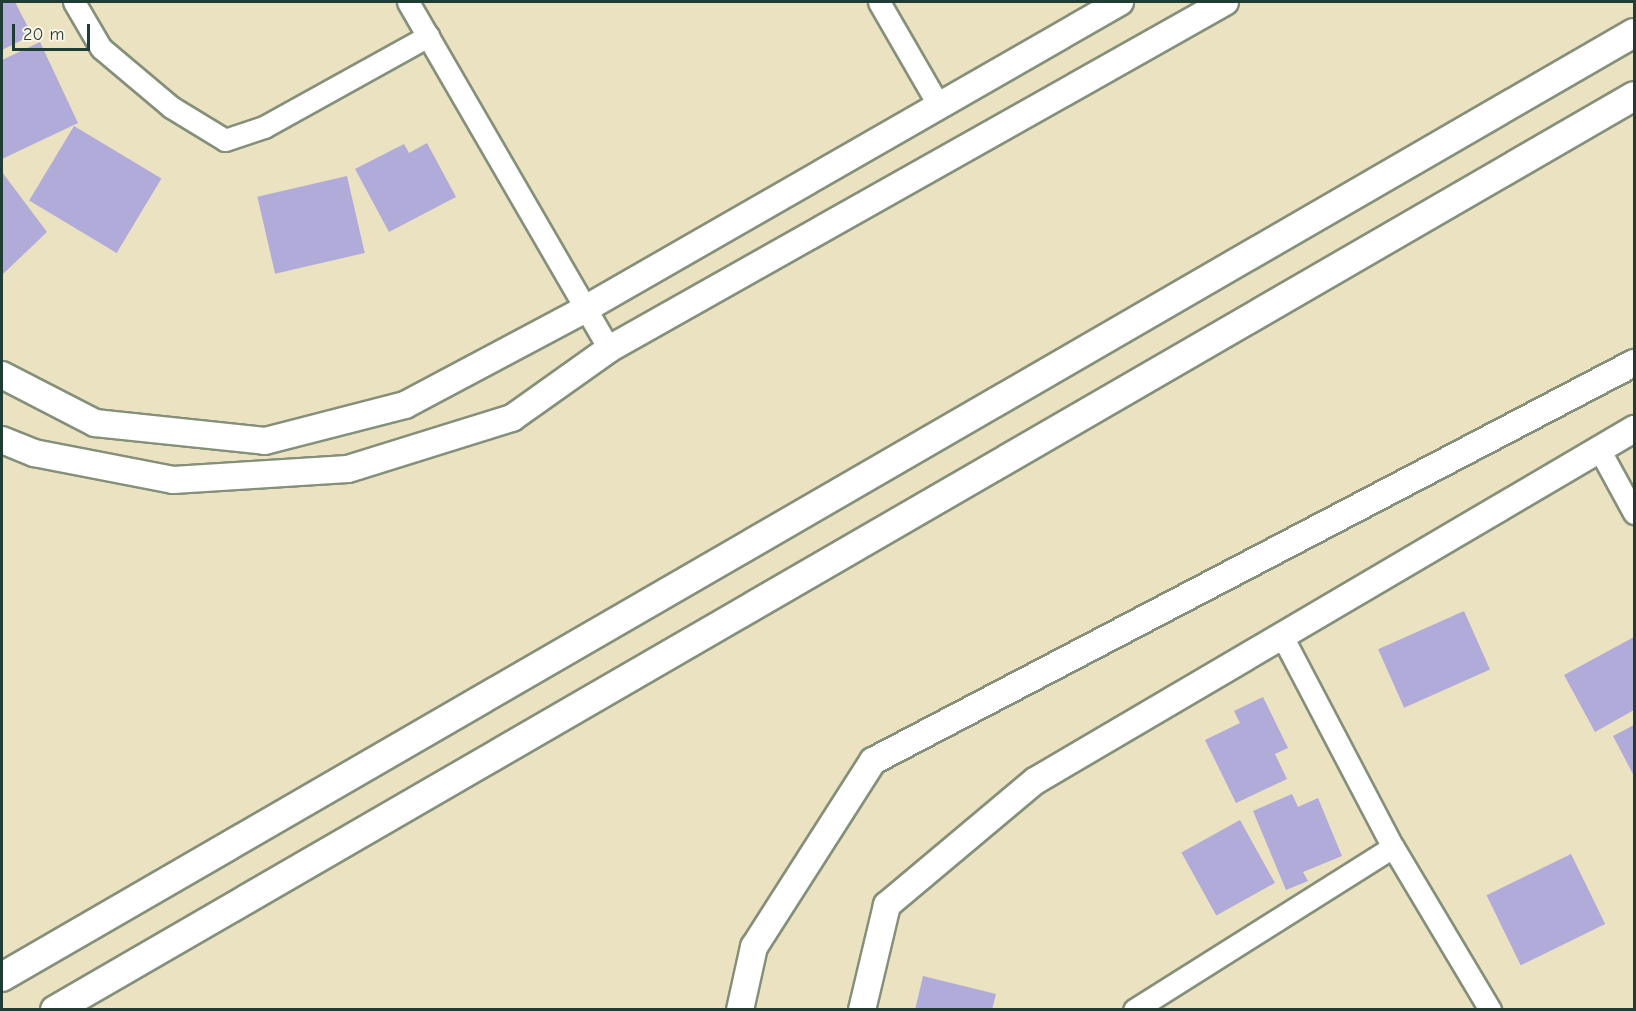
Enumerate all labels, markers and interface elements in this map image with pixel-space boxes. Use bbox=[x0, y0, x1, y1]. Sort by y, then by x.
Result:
scale bar bbox=[15, 12, 93, 50]
text: 20 m bbox=[23, 24, 64, 45]

